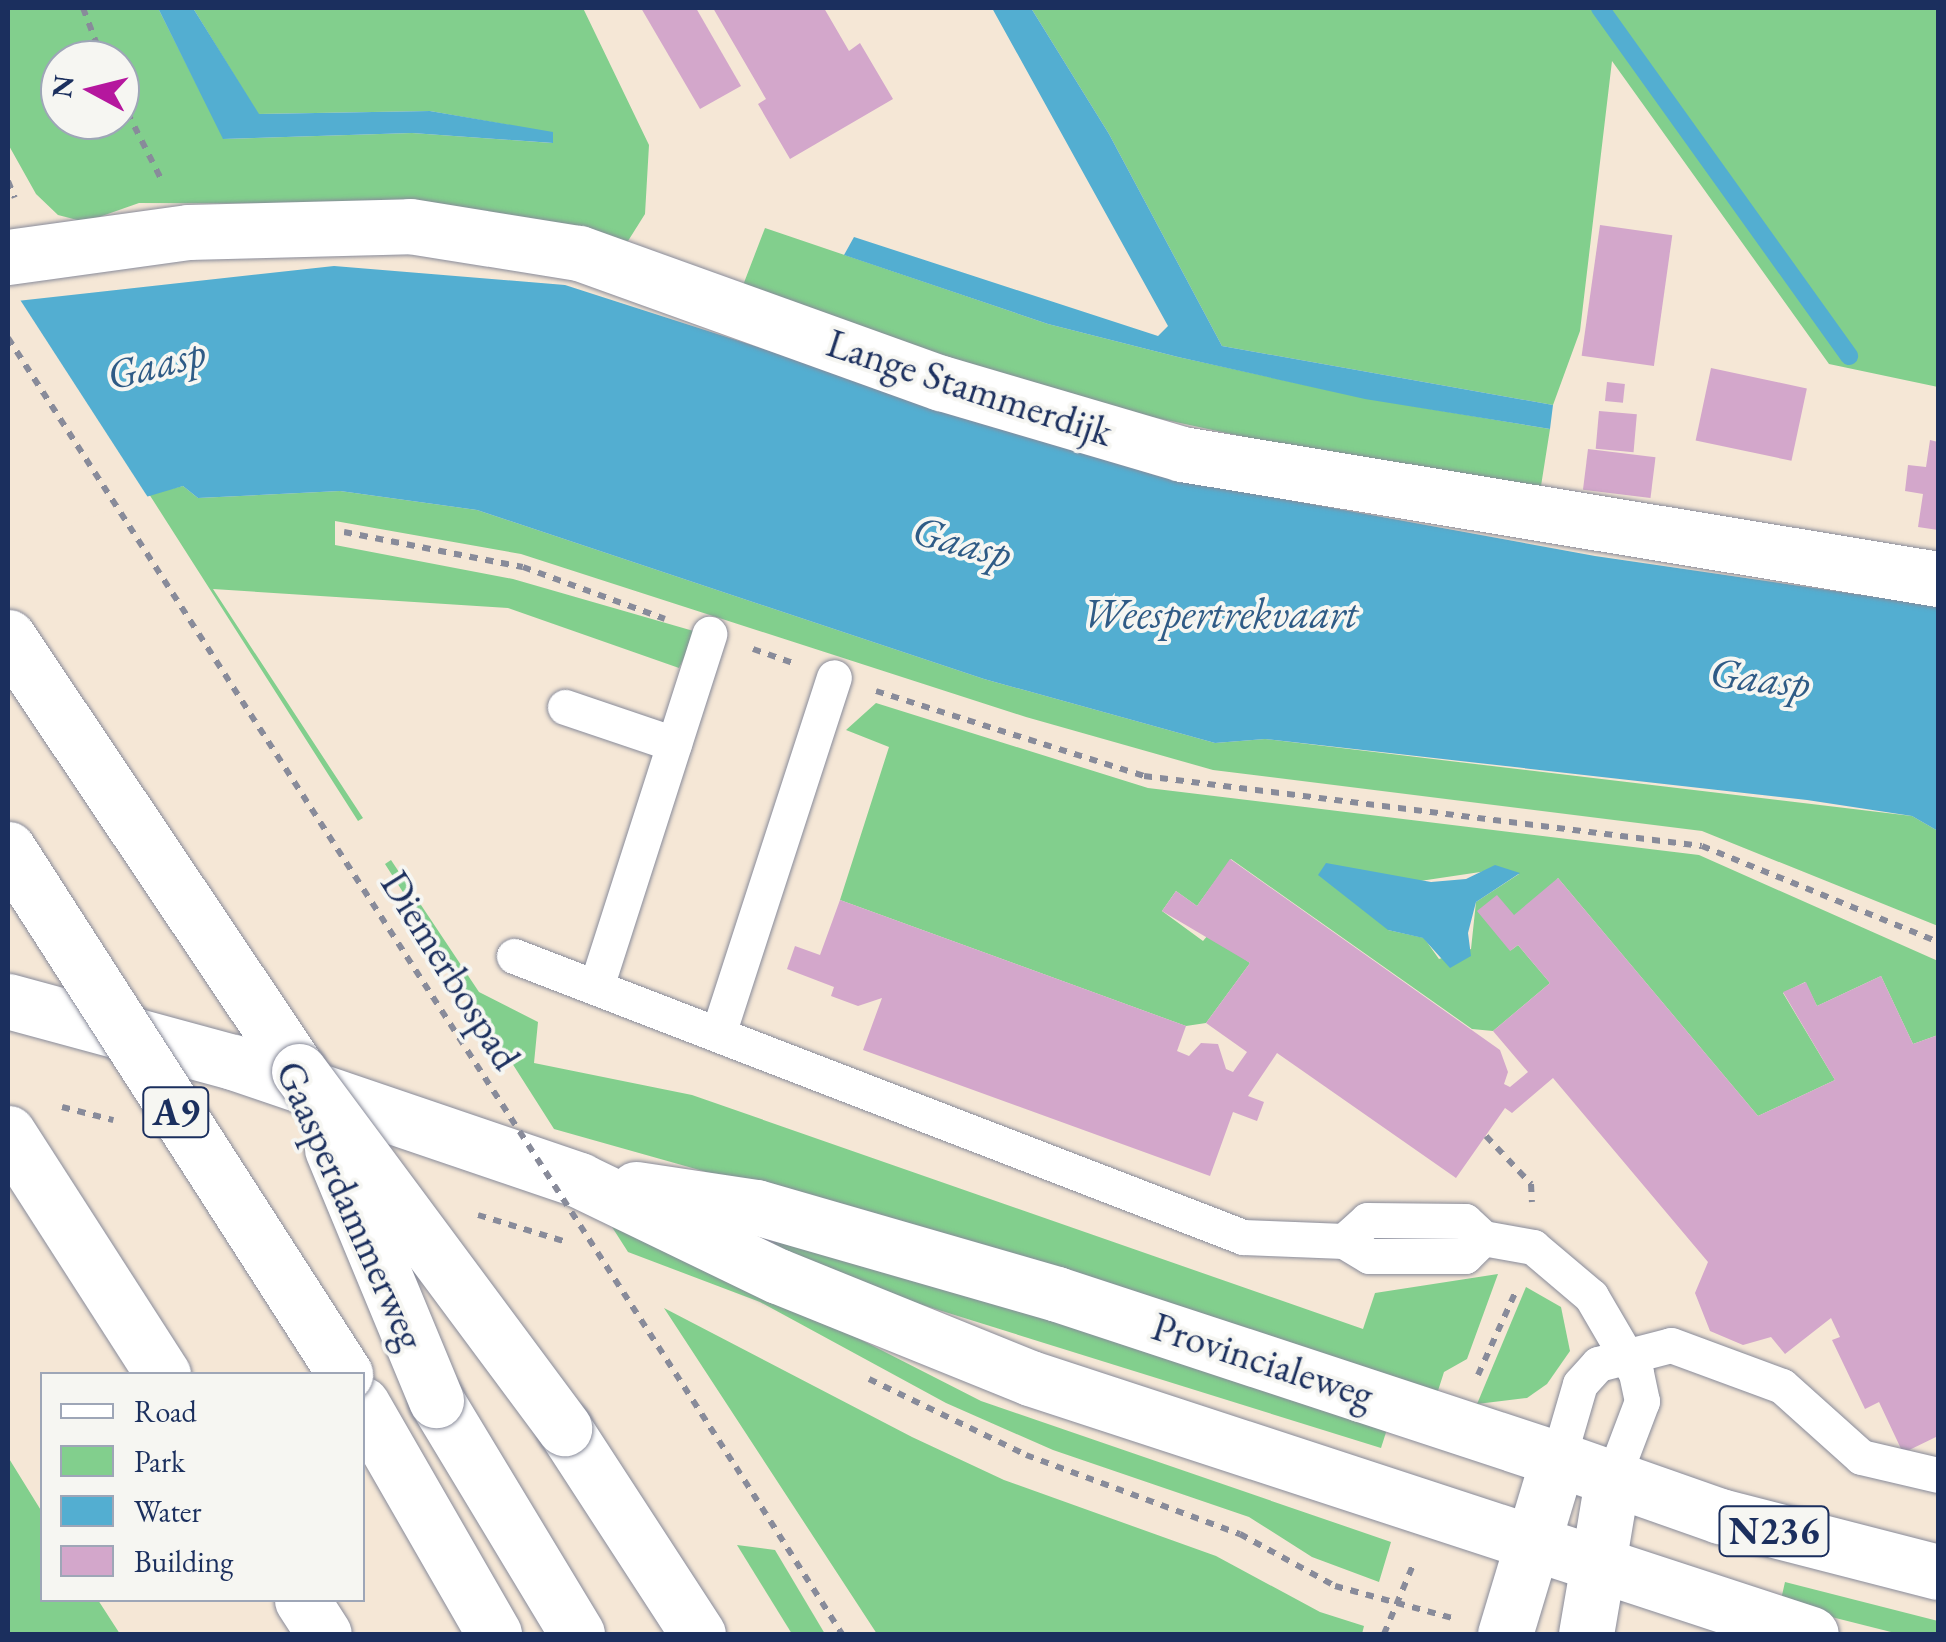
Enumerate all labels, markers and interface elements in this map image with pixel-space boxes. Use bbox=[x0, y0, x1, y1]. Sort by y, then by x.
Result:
north arrow bbox=[40, 40, 140, 140]
text: N bbox=[43, 73, 81, 100]
street label: Lange Stammerdijk bbox=[821, 318, 1119, 456]
water label: Gaasp bbox=[101, 327, 211, 401]
water label: Gaasp bbox=[907, 505, 1017, 579]
water label: Weespertrekvaart bbox=[1082, 589, 1358, 639]
water label: Gaasp bbox=[1707, 647, 1813, 709]
street label: Diemerbospad bbox=[371, 862, 531, 1078]
street label: Gaasperdammerweg bbox=[266, 1053, 436, 1357]
road number: A9 bbox=[141, 1079, 211, 1145]
street label: Provincialeweg bbox=[1146, 1302, 1380, 1418]
legend bbox=[40, 1372, 365, 1602]
text: Road bbox=[134, 1392, 197, 1431]
text: Park bbox=[134, 1442, 185, 1481]
text: Water bbox=[134, 1492, 202, 1531]
road number: N236 bbox=[1716, 1498, 1832, 1564]
text: Building bbox=[134, 1542, 233, 1581]

